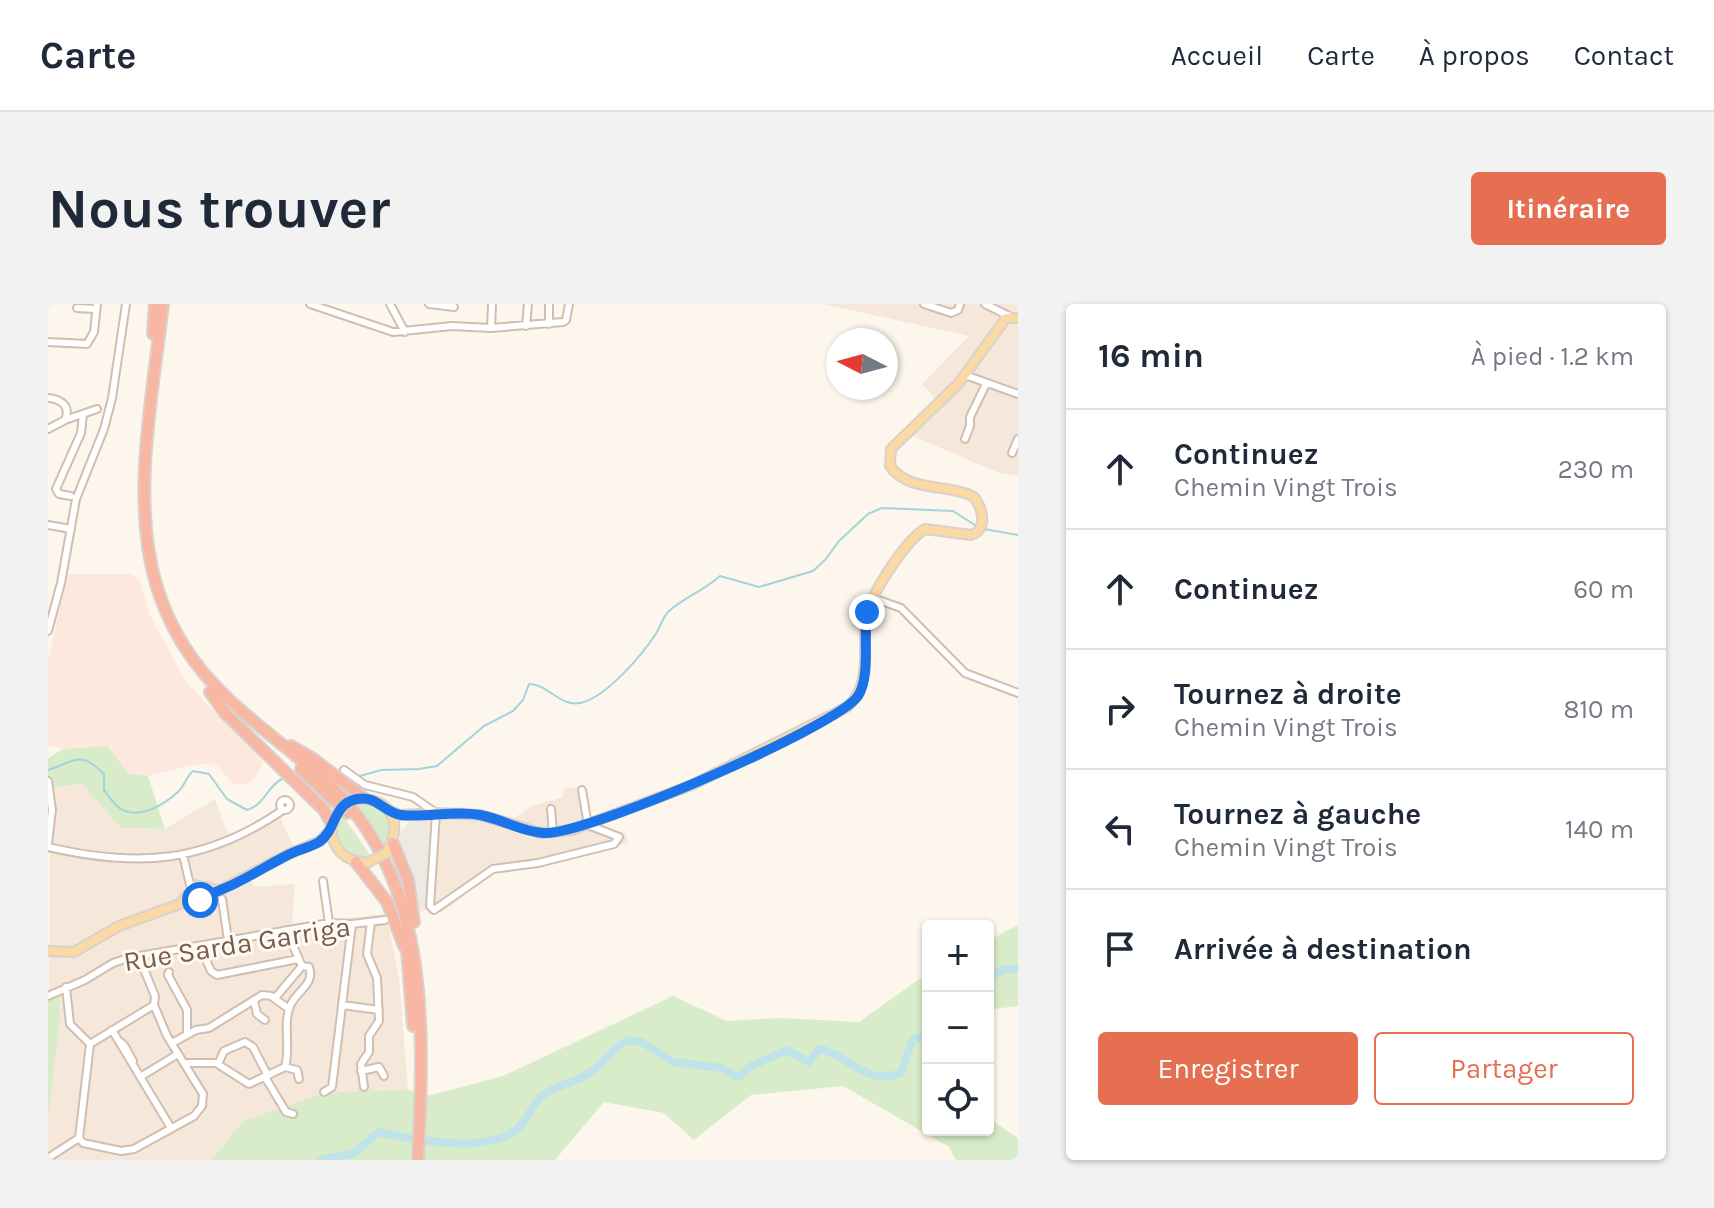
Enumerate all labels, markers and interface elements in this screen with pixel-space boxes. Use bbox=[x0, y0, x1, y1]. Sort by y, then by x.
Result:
text: Carte bbox=[40, 33, 136, 78]
text: Accueil bbox=[1171, 39, 1263, 72]
text: Carte bbox=[1307, 39, 1375, 72]
text: À propos bbox=[1419, 39, 1530, 72]
text: Contact bbox=[1574, 39, 1674, 72]
button: Itinéraire bbox=[1471, 172, 1666, 245]
text: Nous trouver bbox=[48, 176, 390, 241]
north arrow bbox=[826, 328, 898, 400]
text: 16 min bbox=[1098, 336, 1204, 376]
text: À pied · 1.2 km bbox=[1471, 341, 1634, 372]
text: Continuez bbox=[1174, 436, 1319, 472]
icon: ahead bbox=[1098, 447, 1142, 491]
text: 230 m bbox=[1558, 454, 1634, 485]
text: Chemin Vingt Trois bbox=[1174, 472, 1398, 503]
icon: ahead bbox=[1098, 567, 1142, 611]
text: Continuez bbox=[1174, 571, 1319, 607]
text: 60 m bbox=[1573, 574, 1634, 605]
route end bbox=[849, 594, 885, 630]
text: Tournez à droite bbox=[1174, 676, 1402, 712]
icon: right bbox=[1098, 687, 1142, 731]
text: 810 m bbox=[1564, 694, 1634, 725]
text: Chemin Vingt Trois bbox=[1174, 712, 1398, 743]
text: Tournez à gauche bbox=[1174, 796, 1421, 832]
icon: left bbox=[1098, 807, 1142, 851]
text: 140 m bbox=[1565, 814, 1634, 845]
text: Chemin Vingt Trois bbox=[1174, 832, 1398, 863]
route start bbox=[182, 882, 218, 918]
street label: Rue Sarda Garriga bbox=[121, 910, 353, 978]
map controls bbox=[922, 920, 994, 1136]
button: + bbox=[922, 920, 994, 992]
icon: arrive bbox=[1098, 927, 1142, 971]
text: Arrivée à destination bbox=[1174, 931, 1472, 967]
button: − bbox=[922, 992, 994, 1064]
button: Enregistrer bbox=[1098, 1032, 1358, 1105]
button: Partager bbox=[1374, 1032, 1634, 1105]
button: locate bbox=[922, 1064, 994, 1136]

